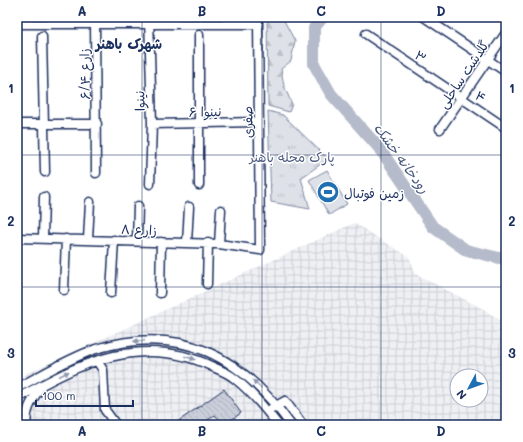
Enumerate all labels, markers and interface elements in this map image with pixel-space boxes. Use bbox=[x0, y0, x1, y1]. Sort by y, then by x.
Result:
text: A bbox=[77, 2, 87, 19]
text: B bbox=[198, 2, 207, 19]
text: C bbox=[316, 2, 326, 19]
text: D bbox=[436, 2, 446, 19]
district label: شهرک باهنر bbox=[94, 34, 162, 53]
street label: گلدشت ساحلی bbox=[434, 36, 494, 112]
street label: ۳ bbox=[412, 46, 430, 66]
street label: ۶/۴ زارع bbox=[75, 48, 95, 100]
text: 1 bbox=[8, 79, 14, 96]
text: 1 bbox=[509, 79, 515, 96]
street label: ۴ bbox=[472, 86, 490, 106]
street label: نینوا bbox=[130, 90, 149, 112]
street label: ۶ نینوا bbox=[189, 102, 222, 121]
street label: صفری bbox=[238, 106, 256, 138]
water label: رودخانه خشک bbox=[370, 119, 434, 197]
park label: پارک محله باهنر bbox=[248, 148, 335, 166]
sports icon: زمین فوتبال bbox=[315, 179, 341, 205]
place label: زمین فوتبال bbox=[344, 184, 404, 202]
text: 2 bbox=[7, 212, 15, 229]
text: 2 bbox=[508, 212, 516, 229]
street label: ۸ زارع bbox=[121, 220, 157, 240]
one-way arrow bbox=[133, 337, 145, 344]
text: 3 bbox=[7, 344, 15, 361]
text: 3 bbox=[508, 344, 516, 361]
one-way arrow bbox=[184, 355, 196, 361]
north arrow bbox=[449, 368, 489, 408]
one-way arrow bbox=[59, 371, 70, 377]
one-way arrow bbox=[252, 379, 262, 389]
scale bar bbox=[36, 382, 133, 408]
text: 100 m bbox=[42, 387, 76, 403]
text: N bbox=[453, 387, 469, 403]
text: A bbox=[77, 422, 87, 439]
text: B bbox=[198, 422, 207, 439]
text: C bbox=[316, 422, 326, 439]
text: D bbox=[436, 422, 446, 439]

